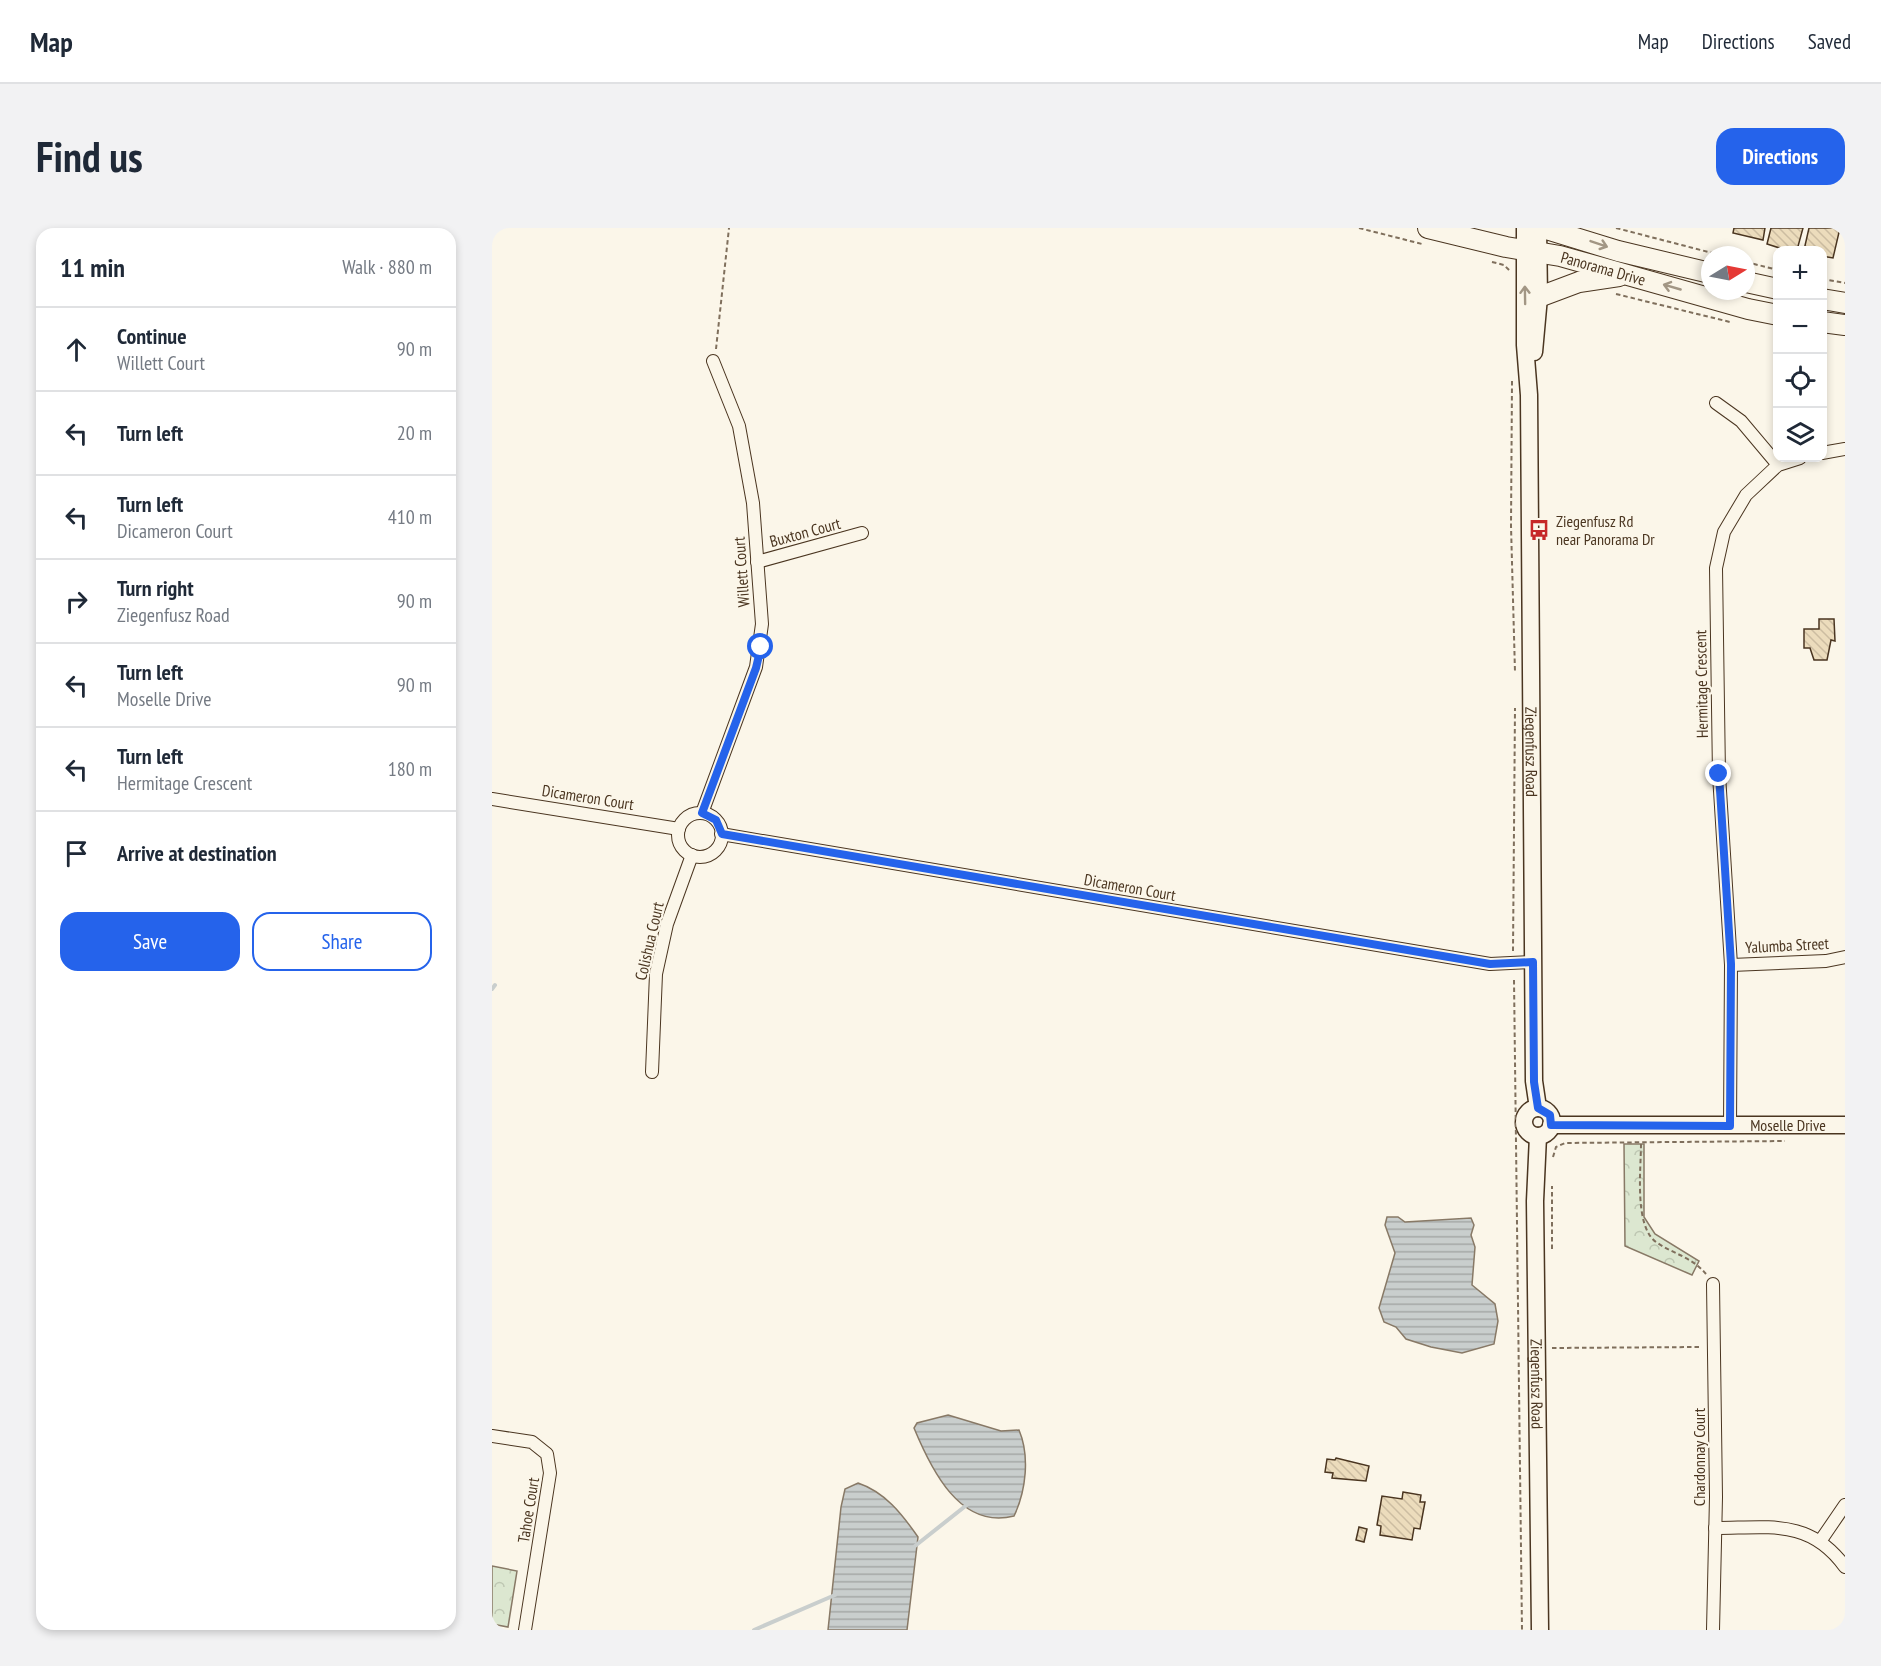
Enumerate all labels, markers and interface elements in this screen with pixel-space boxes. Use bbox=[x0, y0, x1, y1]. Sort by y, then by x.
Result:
text: Map bbox=[30, 23, 73, 60]
text: Map bbox=[1638, 28, 1669, 55]
text: Directions bbox=[1702, 28, 1775, 55]
text: Saved bbox=[1808, 28, 1851, 55]
button: Directions bbox=[1716, 128, 1845, 185]
text: Find us bbox=[36, 129, 143, 184]
one-way arrow bbox=[1589, 239, 1608, 250]
north arrow bbox=[1701, 246, 1755, 300]
map controls bbox=[1773, 246, 1827, 462]
button: + bbox=[1773, 246, 1827, 300]
street label: Panorama Drive bbox=[1559, 247, 1648, 290]
text: 11 min bbox=[60, 251, 125, 284]
text: Walk · 880 m bbox=[342, 254, 432, 280]
one-way arrow bbox=[1662, 281, 1681, 293]
one-way arrow bbox=[1519, 285, 1530, 305]
button: − bbox=[1773, 300, 1827, 354]
text: Continue bbox=[117, 322, 187, 350]
icon: ahead bbox=[60, 333, 93, 366]
text: 90 m bbox=[397, 336, 432, 362]
text: Willett Court bbox=[117, 350, 205, 376]
button: locate bbox=[1773, 354, 1827, 408]
button: layers bbox=[1773, 408, 1827, 462]
icon: left bbox=[60, 417, 93, 450]
text: Turn left bbox=[117, 419, 183, 447]
text: 20 m bbox=[397, 420, 432, 446]
text: Turn left bbox=[117, 490, 183, 518]
icon: left bbox=[60, 501, 93, 534]
text: 410 m bbox=[388, 504, 432, 530]
place label: Ziegenfusz Rd near Panorama Dr bbox=[1556, 511, 1655, 549]
street label: Buxton Court bbox=[767, 513, 843, 551]
text: Dicameron Court bbox=[117, 518, 233, 544]
bus stop icon: Ziegenfusz Rd near Panorama Dr bbox=[1527, 518, 1551, 542]
street label: Willett Court bbox=[729, 536, 753, 608]
text: Turn right bbox=[117, 574, 194, 602]
icon: right bbox=[60, 585, 93, 618]
text: 90 m bbox=[397, 588, 432, 614]
text: Ziegenfusz Road bbox=[117, 602, 230, 628]
street label: Hermitage Crescent bbox=[1690, 629, 1712, 738]
route start bbox=[747, 633, 773, 659]
text: Turn left bbox=[117, 658, 183, 686]
icon: left bbox=[60, 669, 93, 702]
text: 90 m bbox=[397, 672, 432, 698]
text: Moselle Drive bbox=[117, 686, 212, 712]
street label: Ziegenfusz Road bbox=[1521, 707, 1542, 797]
text: Turn left bbox=[117, 742, 183, 770]
icon: left bbox=[60, 753, 93, 786]
text: 180 m bbox=[388, 756, 432, 782]
route end bbox=[1705, 760, 1731, 786]
text: Hermitage Crescent bbox=[117, 770, 252, 796]
street label: Dicameron Court bbox=[541, 780, 636, 814]
icon: arrive bbox=[60, 837, 93, 870]
text: Arrive at destination bbox=[117, 839, 277, 867]
street label: Dicameron Court bbox=[1083, 869, 1178, 905]
street label: Colishua Court bbox=[630, 899, 668, 982]
button: Save bbox=[60, 912, 240, 971]
button: Share bbox=[252, 912, 432, 971]
street label: Yalumba Street bbox=[1745, 933, 1830, 957]
street label: Moselle Drive bbox=[1750, 1115, 1826, 1135]
street label: Ziegenfusz Road bbox=[1527, 1339, 1548, 1429]
street label: Chardonnay Court bbox=[1689, 1407, 1709, 1506]
street label: Tahoe Court bbox=[513, 1475, 543, 1544]

